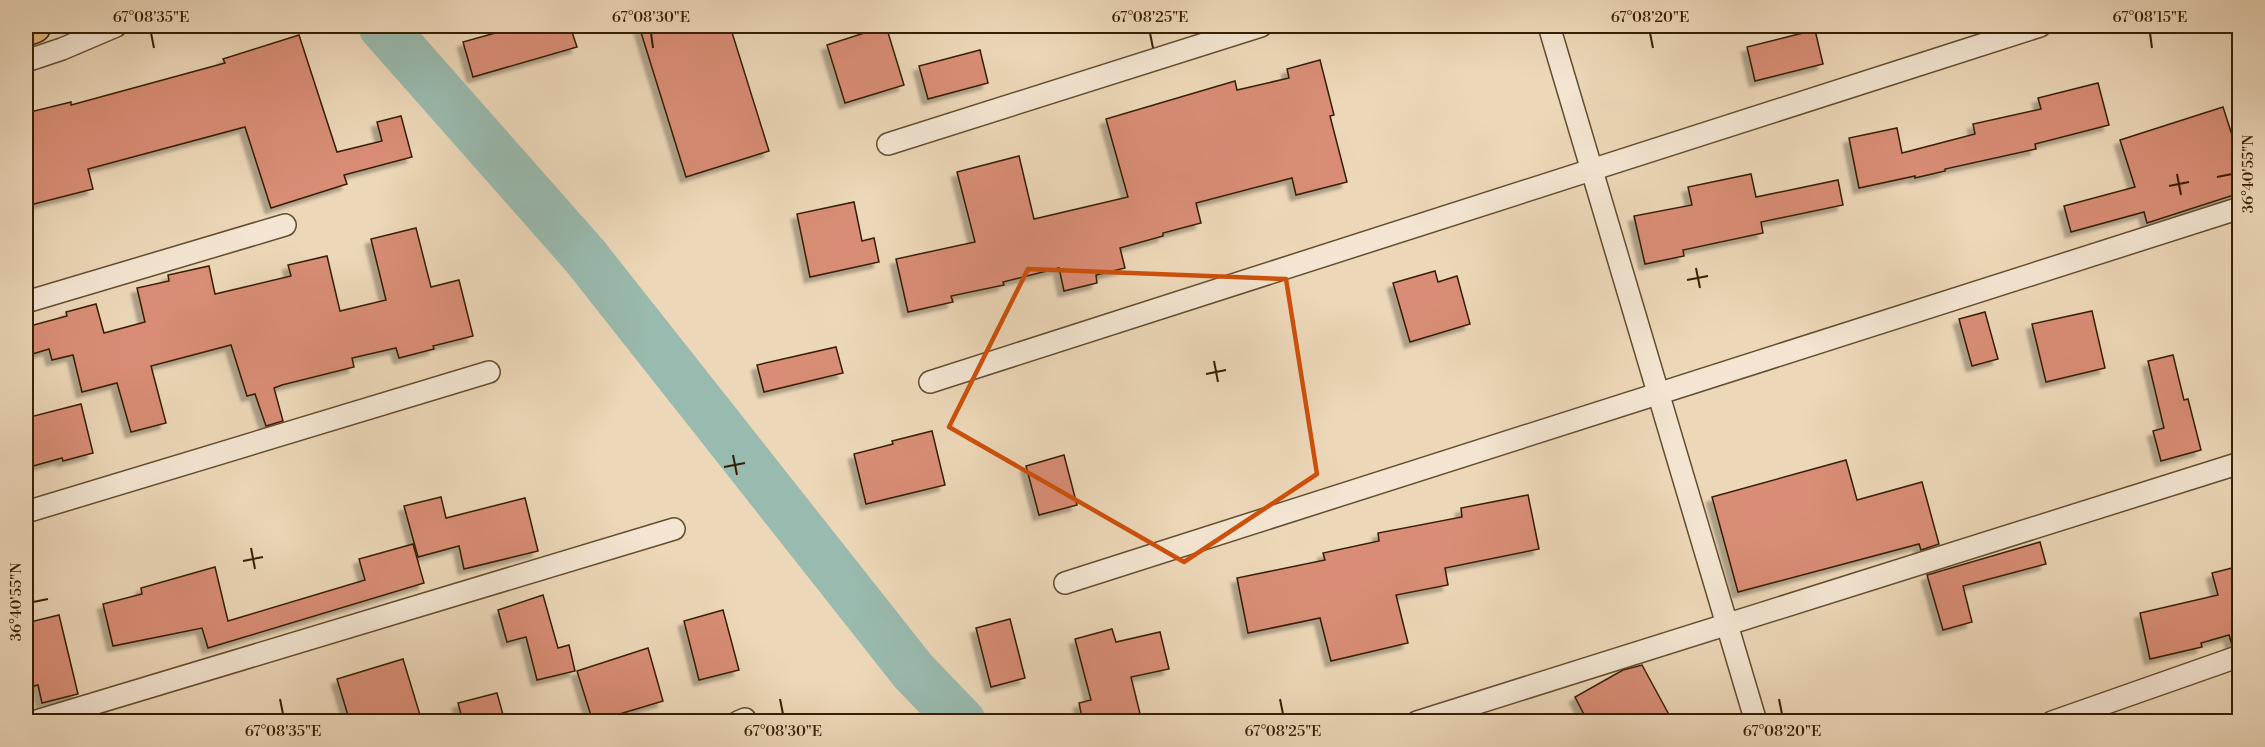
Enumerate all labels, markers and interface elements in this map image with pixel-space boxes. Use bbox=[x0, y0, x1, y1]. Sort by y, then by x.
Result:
text: 67°08'35"E bbox=[113, 8, 189, 27]
text: 67°08'30"E bbox=[612, 8, 690, 27]
text: 67°08'25"E bbox=[1112, 8, 1188, 27]
text: 67°08'20"E bbox=[1611, 8, 1689, 27]
text: 67°08'15"E bbox=[2113, 8, 2187, 27]
text: 36°40'55"N bbox=[2239, 135, 2258, 213]
text: 36°40'55"N bbox=[7, 563, 26, 641]
text: 67°08'35"E bbox=[245, 722, 321, 741]
text: 67°08'30"E bbox=[744, 722, 822, 741]
text: 67°08'25"E bbox=[1245, 722, 1321, 741]
text: 67°08'20"E bbox=[1743, 722, 1821, 741]

